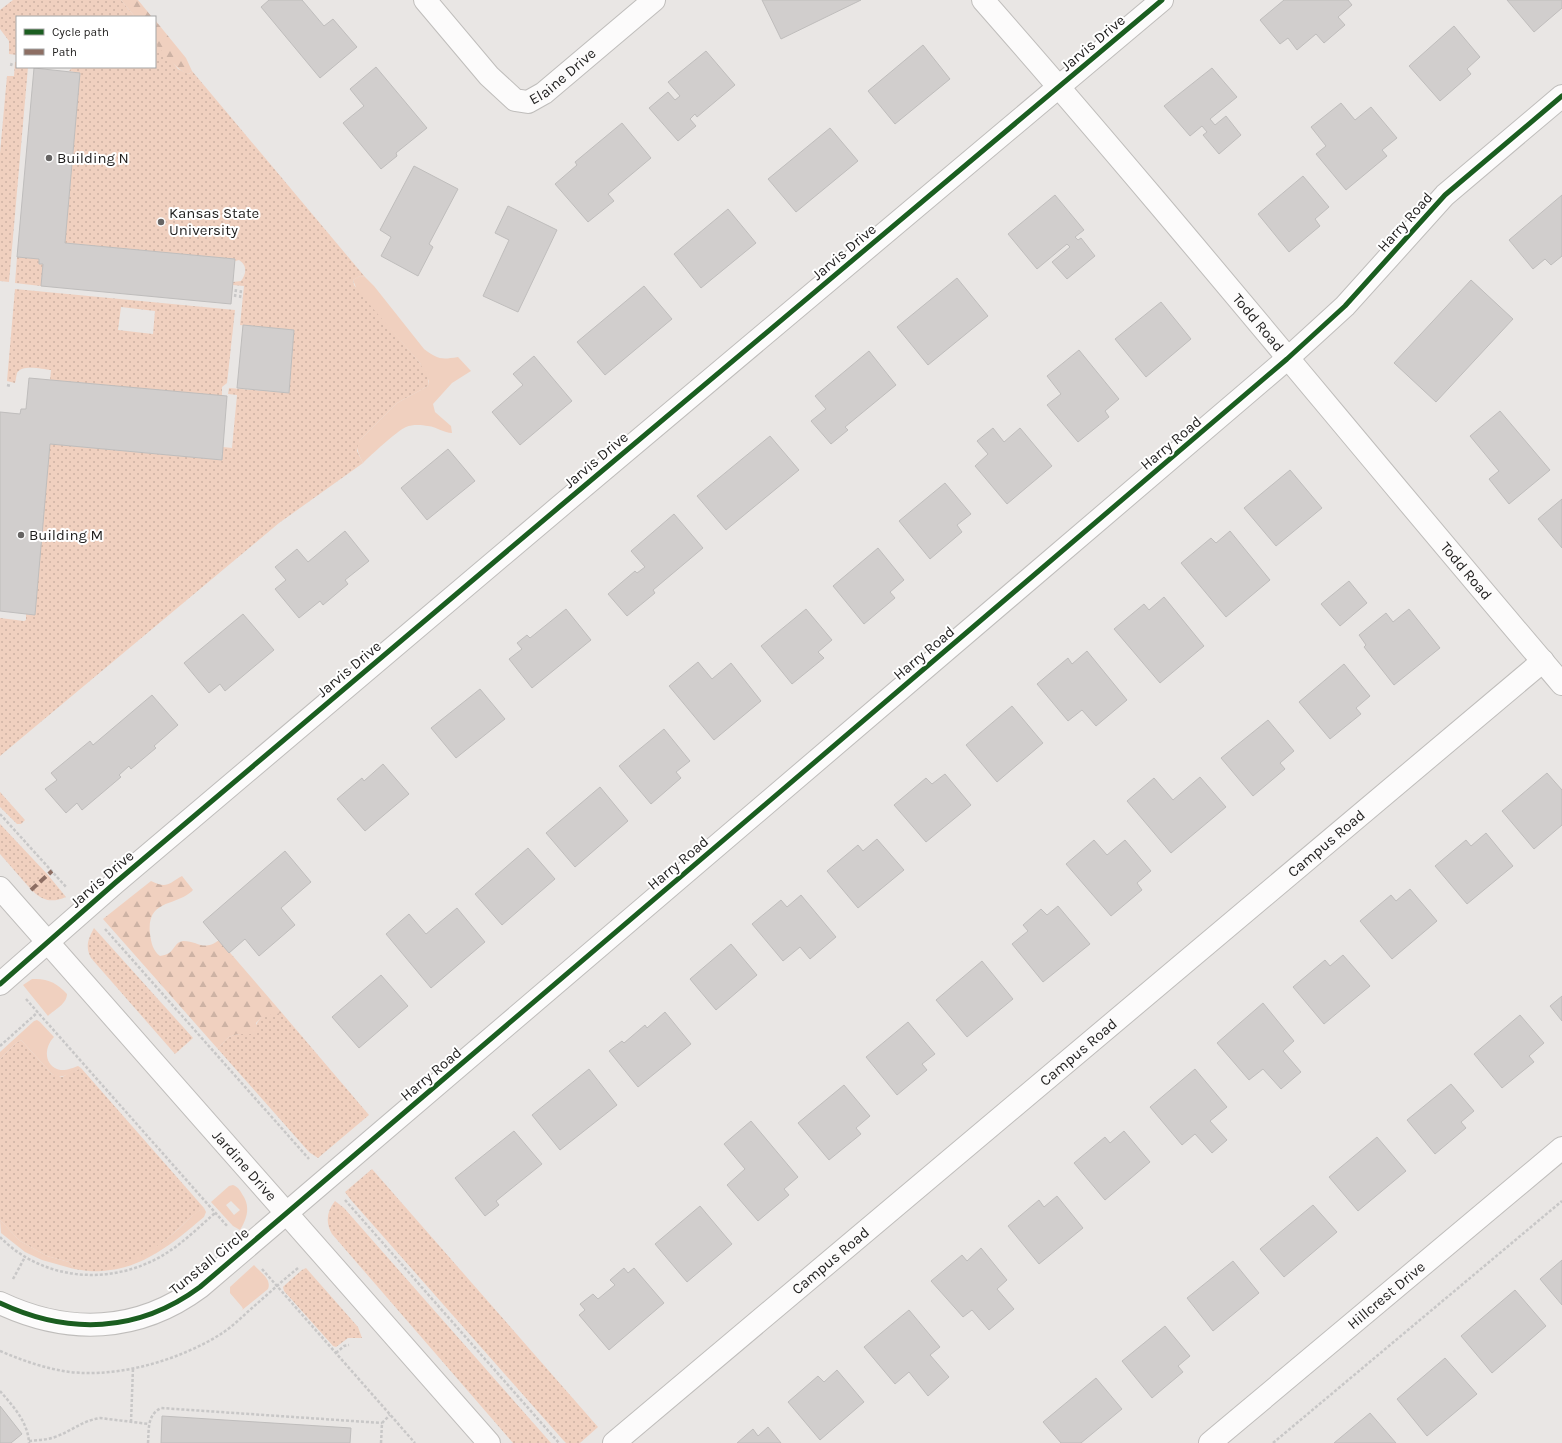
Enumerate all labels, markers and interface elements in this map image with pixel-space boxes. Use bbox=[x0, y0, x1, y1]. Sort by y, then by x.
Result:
street label: Jarvis Drive bbox=[1057, 11, 1129, 75]
legend bbox=[16, 16, 156, 68]
text: Cycle path bbox=[52, 25, 109, 39]
street label: Elaine Drive bbox=[526, 44, 600, 109]
text: Path bbox=[52, 45, 77, 59]
place label: Building N bbox=[57, 149, 129, 167]
marker: Building N bbox=[44, 153, 54, 163]
street label: Harry Road bbox=[1373, 188, 1437, 256]
place label: Kansas State University bbox=[169, 204, 259, 239]
marker: Kansas State University bbox=[156, 217, 166, 227]
street label: Jarvis Drive bbox=[808, 220, 880, 284]
street label: Todd Road bbox=[1229, 290, 1288, 355]
street label: Harry Road bbox=[1137, 412, 1205, 474]
street label: Jarvis Drive bbox=[560, 428, 632, 492]
place label: Building M bbox=[29, 526, 103, 544]
marker: Building M bbox=[16, 530, 26, 540]
street label: Todd Road bbox=[1437, 538, 1496, 604]
street label: Harry Road bbox=[890, 622, 958, 684]
street label: Jarvis Drive bbox=[313, 637, 385, 701]
street label: Campus Road bbox=[1284, 806, 1369, 881]
street label: Harry Road bbox=[644, 832, 712, 894]
street label: Jarvis Drive bbox=[67, 847, 137, 911]
street label: Campus Road bbox=[1036, 1015, 1121, 1090]
street label: Harry Road bbox=[397, 1043, 465, 1105]
street label: Jardine Drive bbox=[209, 1126, 281, 1205]
street label: Tunstall Circle bbox=[166, 1223, 252, 1299]
street label: Campus Road bbox=[788, 1223, 873, 1298]
street label: Hillcrest Drive bbox=[1344, 1258, 1429, 1333]

